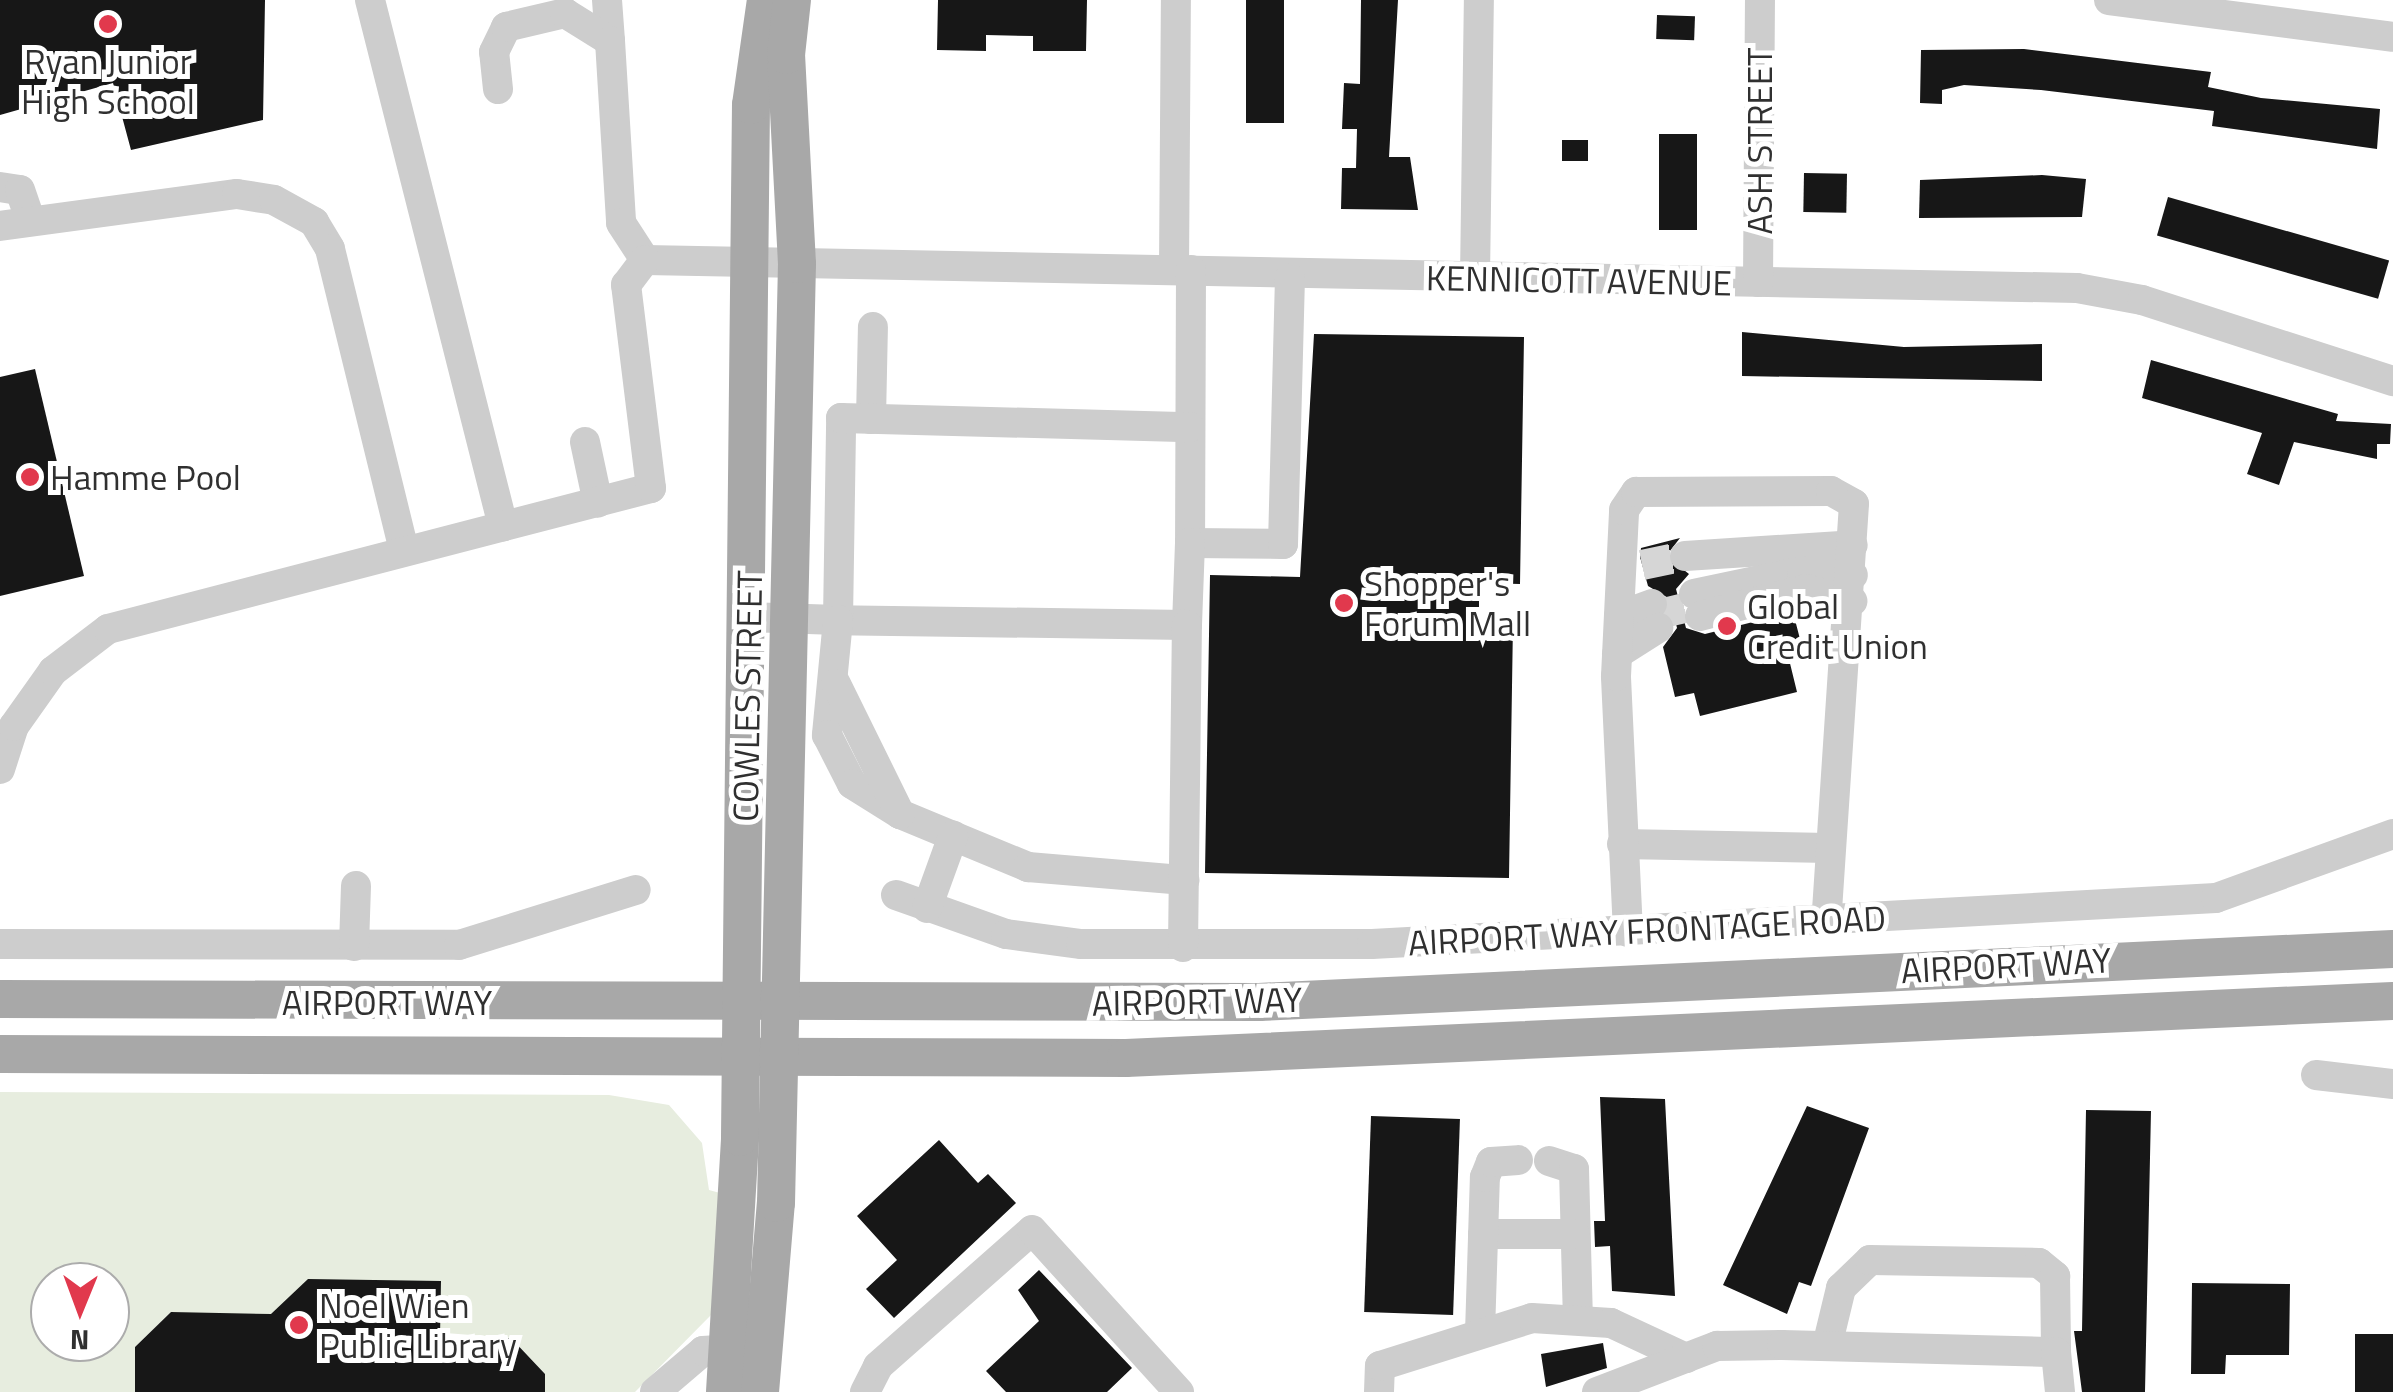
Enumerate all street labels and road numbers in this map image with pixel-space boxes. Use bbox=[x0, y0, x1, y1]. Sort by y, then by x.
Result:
street label: ASH STREET bbox=[1738, 48, 1780, 234]
street label: KENNICOTT AVENUE bbox=[1426, 256, 1732, 304]
street label: COWLES STREET bbox=[724, 570, 770, 822]
street label: AIRPORT WAY FRONTAGE ROAD bbox=[1407, 897, 1887, 963]
street label: AIRPORT WAY bbox=[1900, 939, 2112, 991]
street label: AIRPORT WAY bbox=[1091, 978, 1303, 1024]
street label: AIRPORT WAY bbox=[282, 981, 492, 1023]

